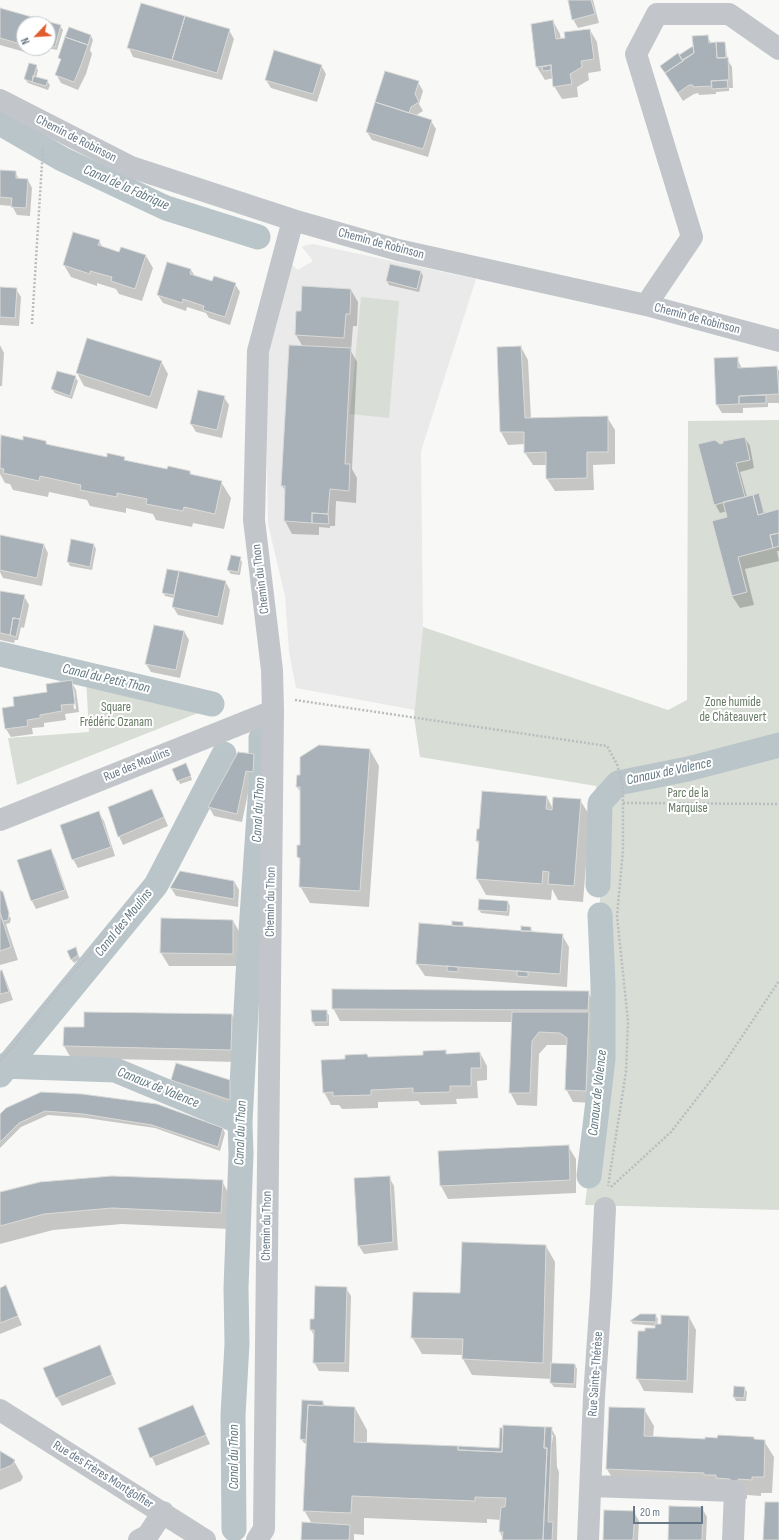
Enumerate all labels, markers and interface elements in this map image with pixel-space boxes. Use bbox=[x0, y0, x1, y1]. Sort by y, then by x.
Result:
north arrow bbox=[16, 16, 56, 56]
text: N bbox=[18, 35, 33, 46]
street label: Chemin de Robinson bbox=[33, 112, 119, 166]
water label: Canal de la Fabrique bbox=[81, 162, 171, 214]
street label: Chemin de Robinson bbox=[336, 225, 426, 263]
street label: Chemin de Robinson bbox=[652, 300, 742, 338]
street label: Chemin du Thon bbox=[249, 543, 273, 615]
water label: Canal du Petit Thon bbox=[61, 661, 151, 697]
park label: Zone humide de Châteauvert bbox=[699, 695, 767, 726]
park label: Square Frédéric Ozanam bbox=[80, 700, 152, 731]
street label: Rue des Moulins bbox=[102, 745, 172, 785]
water label: Canaux de Valence bbox=[625, 755, 713, 789]
water label: Canal du Thon bbox=[249, 777, 269, 843]
park label: Parc de la Marquise bbox=[667, 786, 709, 817]
street label: Chemin du Thon bbox=[263, 867, 279, 937]
water label: Canal des Moulins bbox=[91, 886, 157, 960]
water label: Canaux de Valence bbox=[585, 1049, 611, 1137]
water label: Canaux de Valence bbox=[115, 1064, 201, 1112]
water label: Canal du Thon bbox=[231, 1100, 251, 1166]
street label: Chemin du Thon bbox=[259, 1191, 275, 1261]
street label: Rue Sainte-Thérèse bbox=[585, 1331, 607, 1417]
water label: Canal du Thon bbox=[226, 1424, 242, 1490]
street label: Rue des Frères Montgolfier bbox=[50, 1438, 156, 1512]
scale bar bbox=[635, 1498, 705, 1524]
text: 20 m bbox=[640, 1505, 660, 1520]

